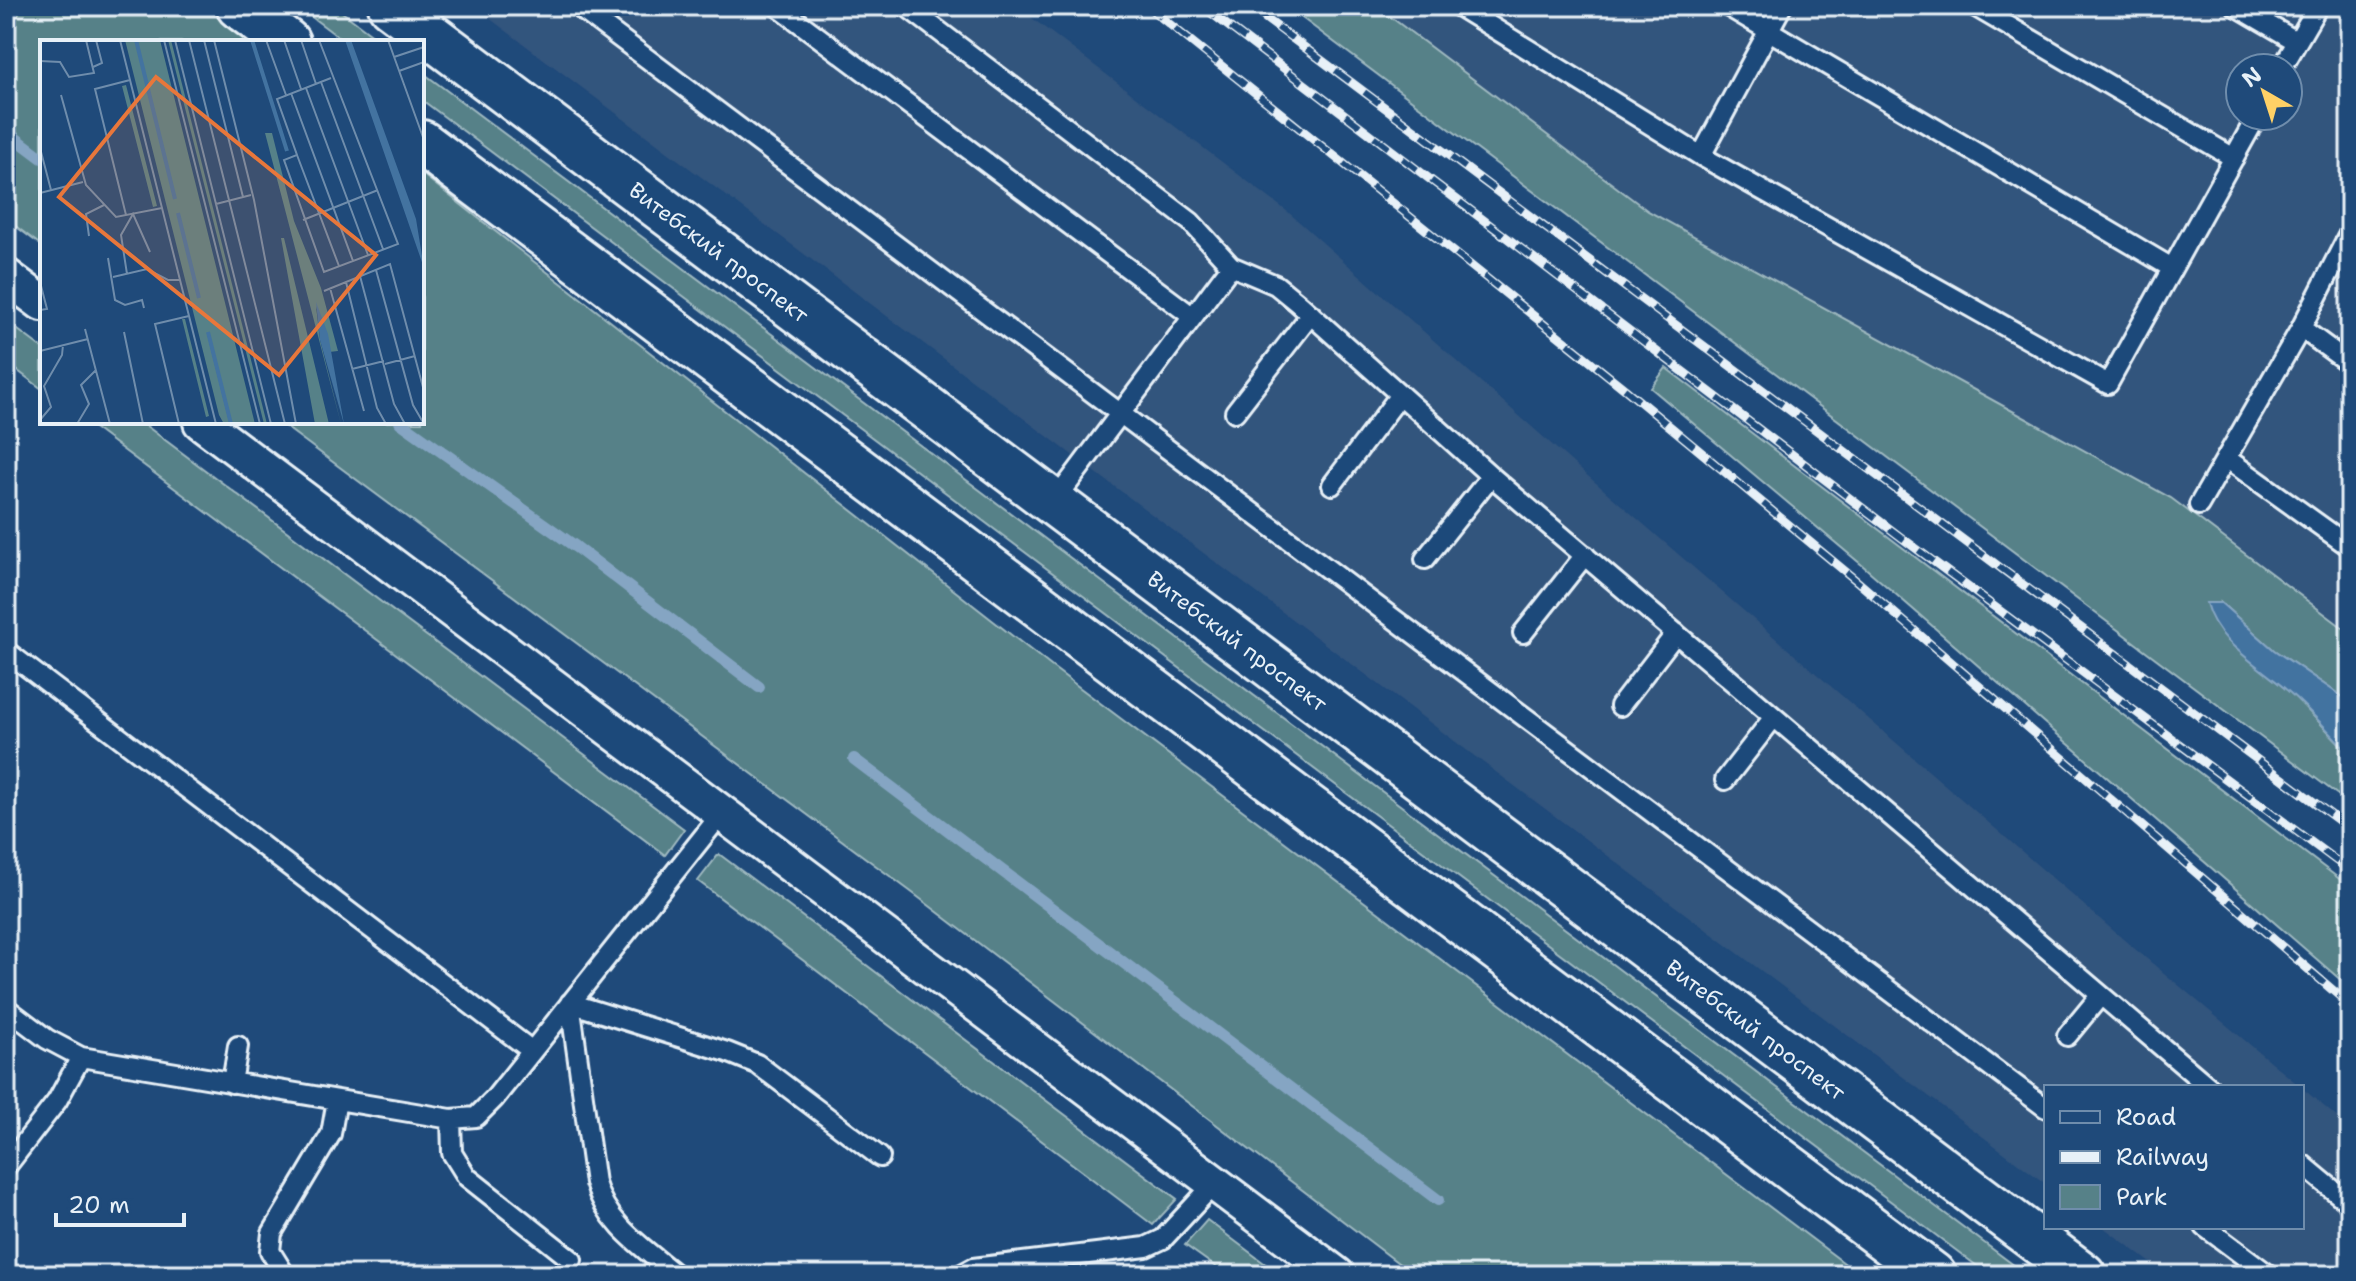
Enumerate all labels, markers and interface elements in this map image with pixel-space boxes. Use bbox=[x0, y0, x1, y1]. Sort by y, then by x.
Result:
inset map bbox=[40, 40, 424, 424]
north arrow bbox=[2224, 52, 2304, 132]
text: N bbox=[2236, 60, 2268, 94]
street label: Витебский проспект bbox=[623, 175, 815, 329]
street label: Витебский проспект bbox=[1142, 564, 1334, 718]
street label: Витебский проспект bbox=[1660, 953, 1852, 1107]
legend bbox=[2044, 1085, 2304, 1229]
text: Road bbox=[2116, 1101, 2176, 1133]
text: Railway bbox=[2116, 1141, 2209, 1173]
scale bar bbox=[56, 1177, 184, 1227]
text: Park bbox=[2116, 1181, 2168, 1213]
text: 20 m bbox=[68, 1189, 130, 1221]

